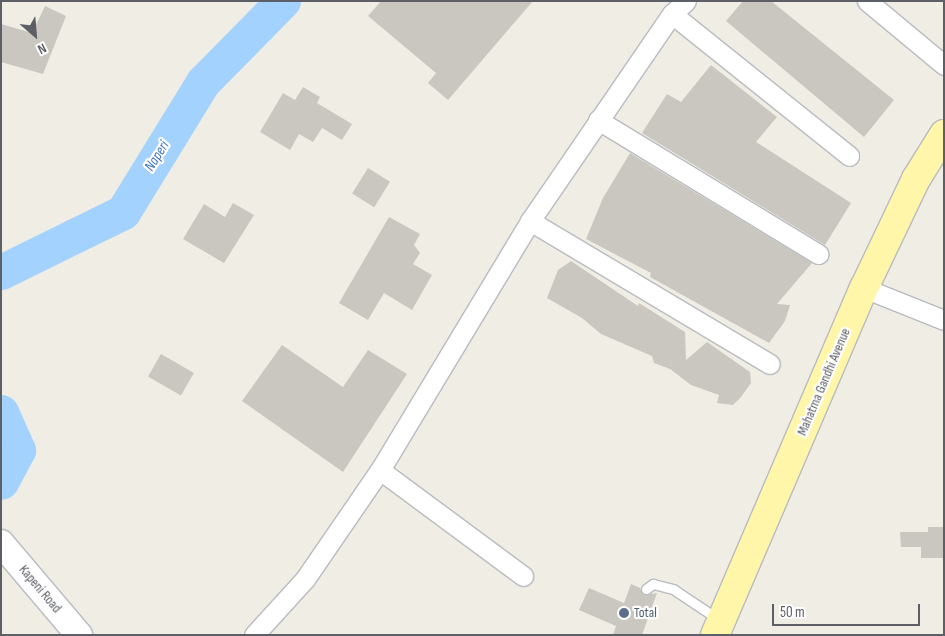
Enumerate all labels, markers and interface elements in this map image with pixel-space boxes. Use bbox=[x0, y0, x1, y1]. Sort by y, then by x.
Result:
north arrow bbox=[10, 10, 60, 60]
text: N bbox=[35, 40, 49, 58]
water label: Naperi bbox=[141, 137, 173, 175]
street label: Mahatma Gandhi Avenue bbox=[794, 326, 854, 438]
street label: Kapeni Road bbox=[15, 562, 65, 616]
scale bar bbox=[775, 594, 922, 626]
text: 50 m bbox=[780, 603, 805, 622]
place label: Total bbox=[634, 605, 657, 621]
marker: Total bbox=[618, 607, 630, 619]

